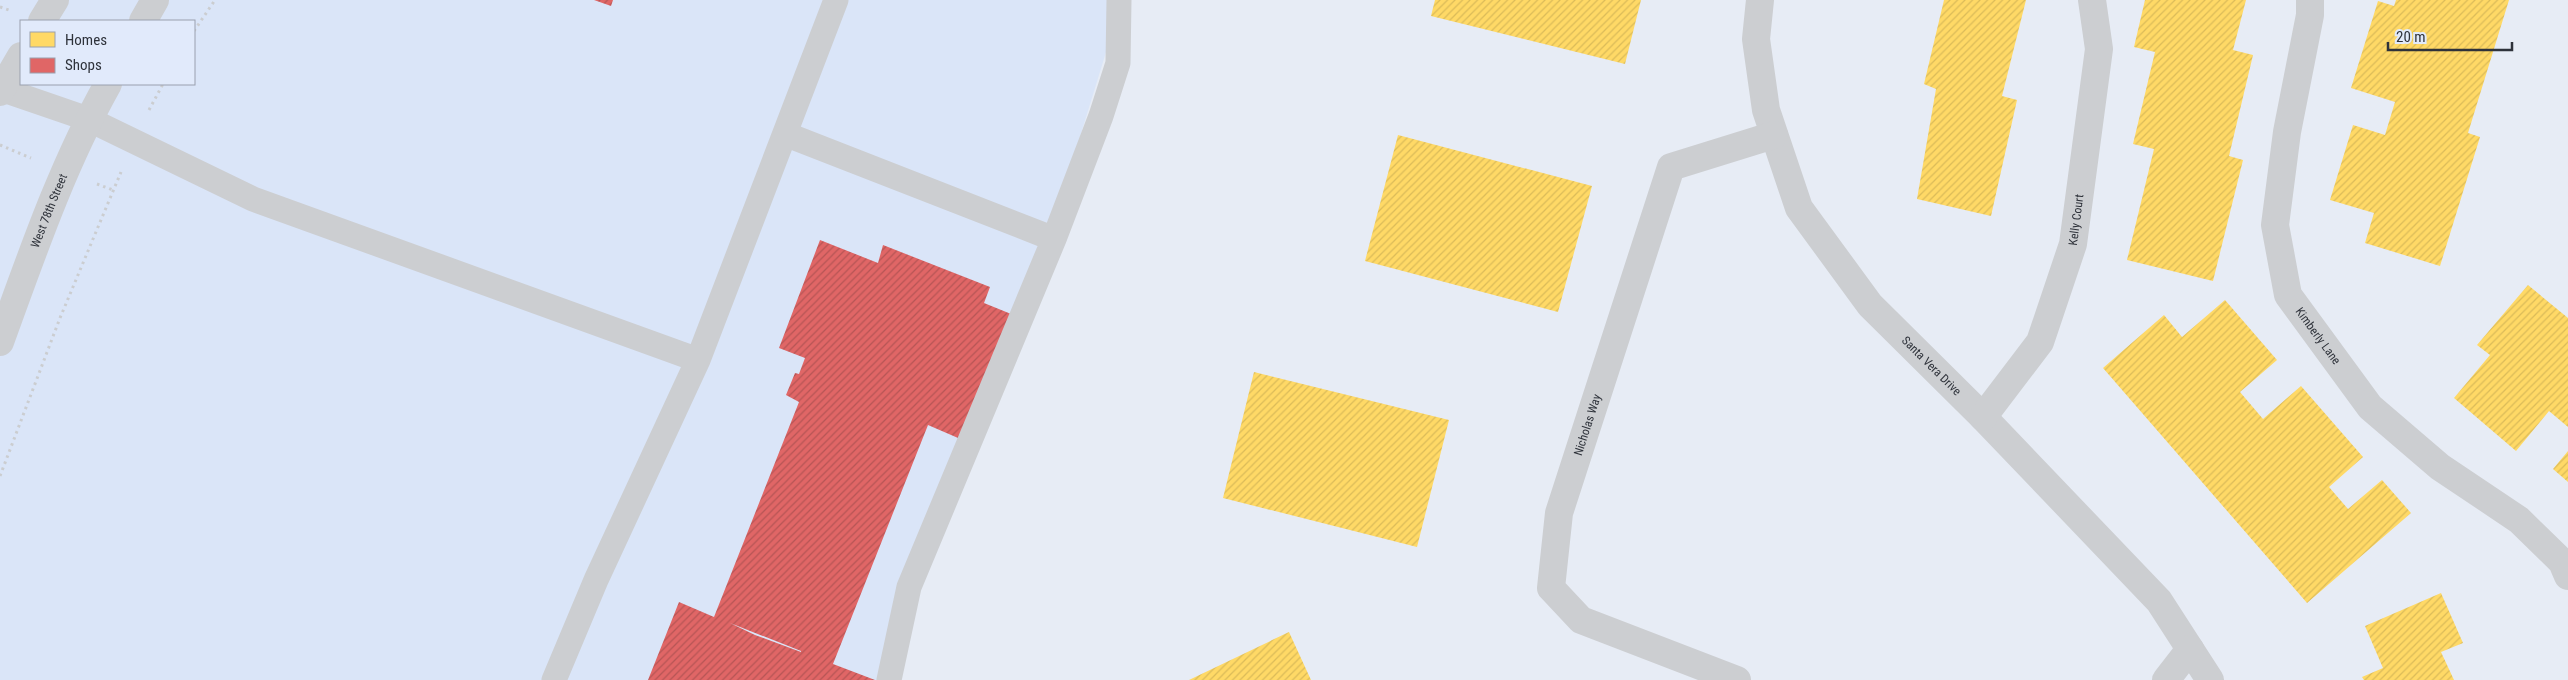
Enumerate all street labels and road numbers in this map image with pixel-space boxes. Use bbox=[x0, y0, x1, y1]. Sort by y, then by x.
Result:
street label: West 78th Street bbox=[28, 171, 70, 250]
street label: Kelly Court bbox=[2066, 193, 2087, 246]
street label: Kimberly Lane bbox=[2293, 305, 2344, 367]
street label: Santa Vera Drive bbox=[1899, 333, 1964, 399]
street label: Nicholas Way bbox=[1571, 392, 1604, 458]

